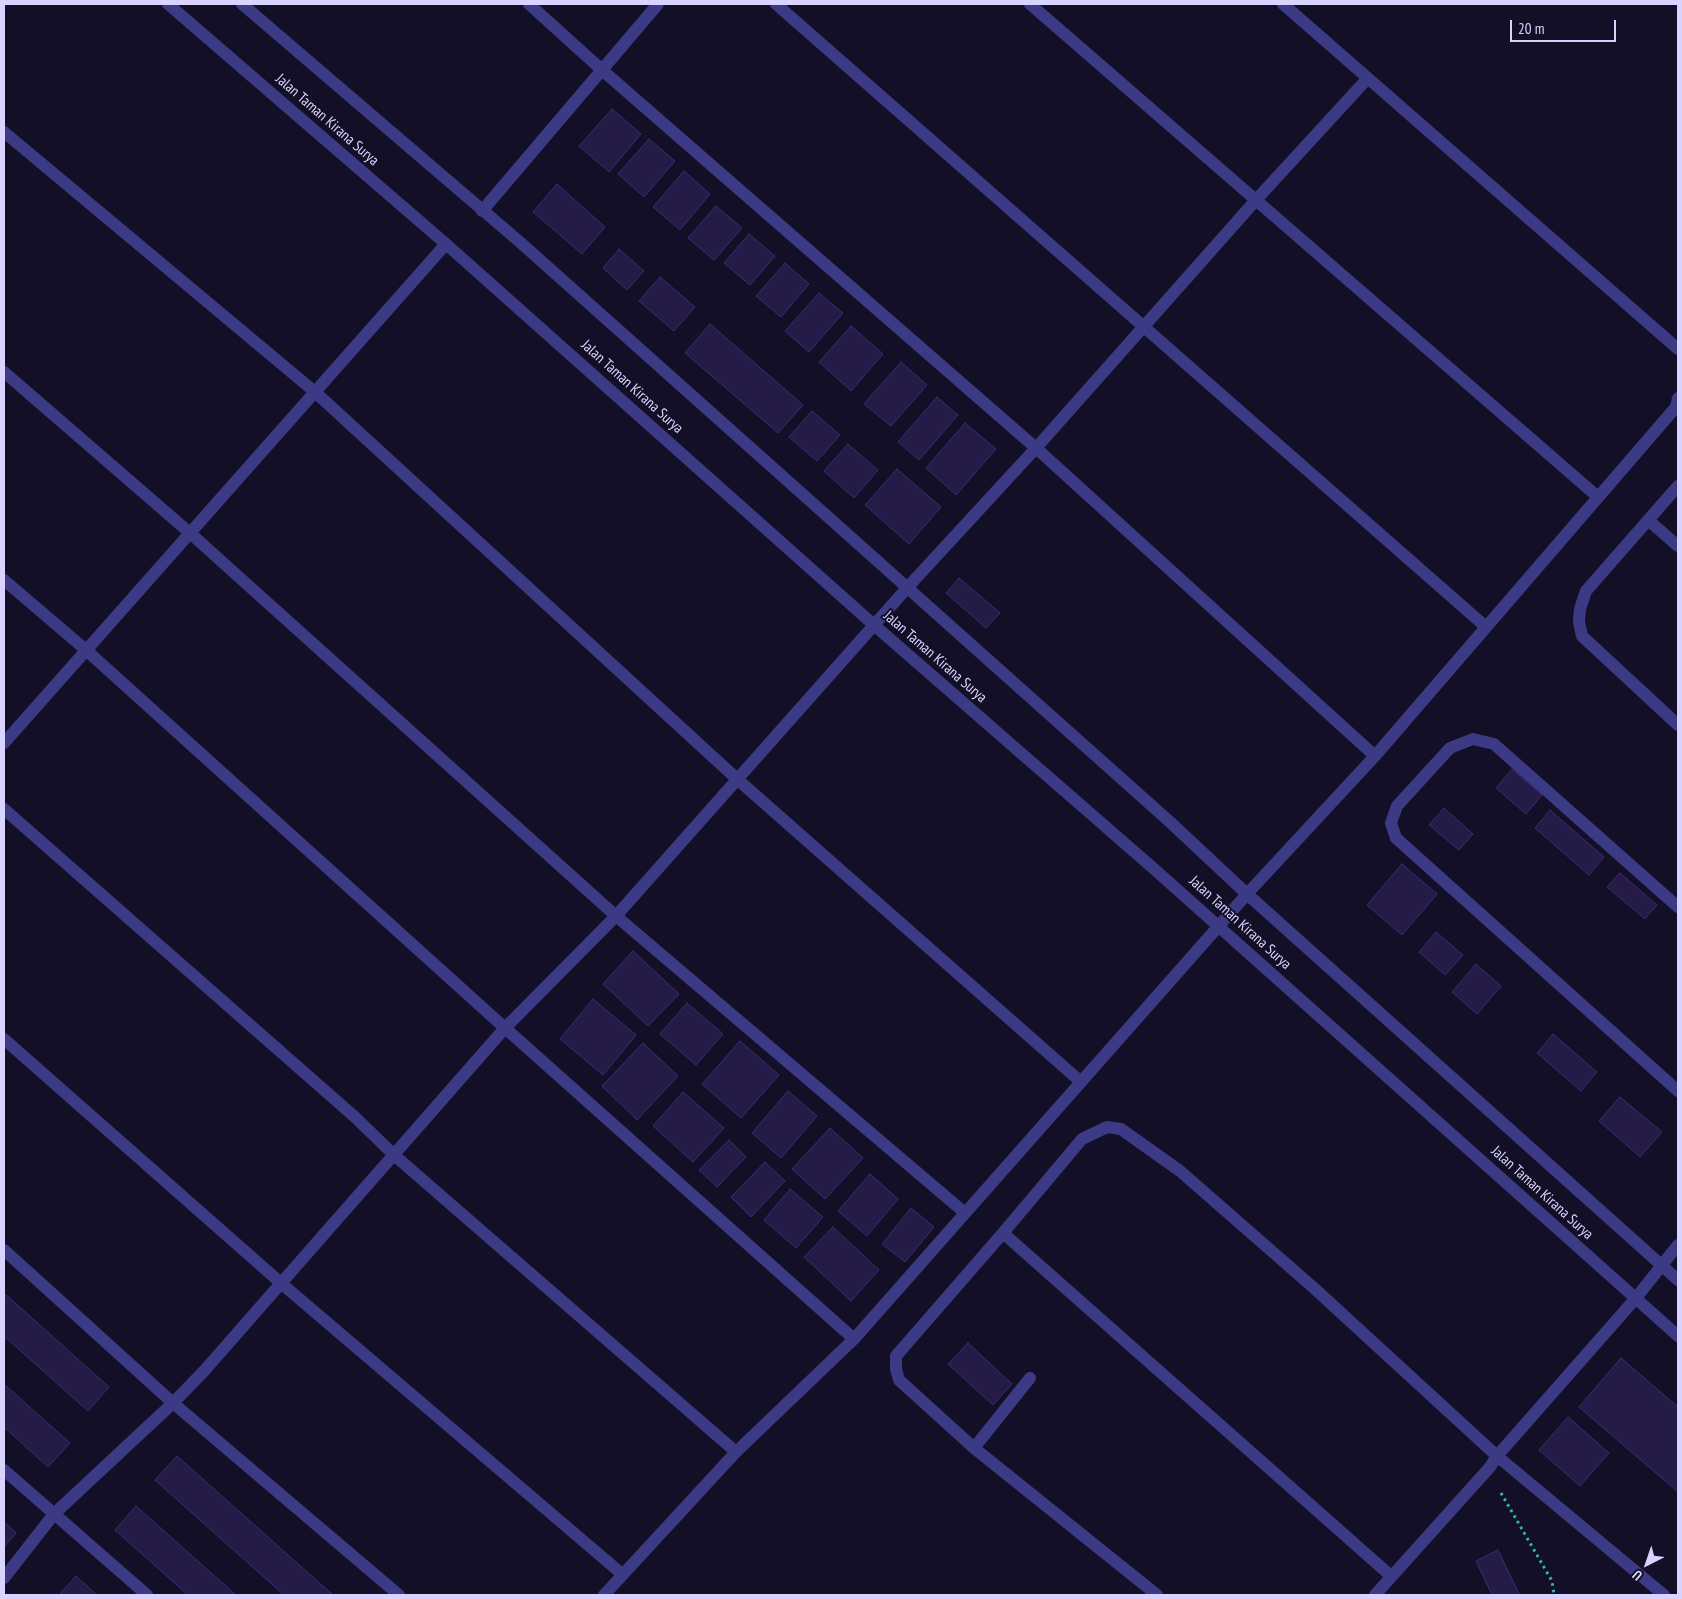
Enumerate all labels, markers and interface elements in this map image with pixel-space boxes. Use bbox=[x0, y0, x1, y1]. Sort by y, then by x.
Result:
scale bar bbox=[1512, 10, 1618, 42]
text: 20 m bbox=[1518, 19, 1544, 38]
street label: Jalan Taman Kirana Surya bbox=[272, 70, 382, 170]
street label: Jalan Taman Kirana Surya bbox=[577, 336, 687, 438]
street label: Jalan Taman Kirana Surya bbox=[880, 607, 990, 707]
street label: Jalan Taman Kirana Surya bbox=[1185, 872, 1295, 974]
street label: Jalan Taman Kirana Surya bbox=[1487, 1142, 1597, 1244]
north arrow bbox=[1622, 1539, 1672, 1589]
text: U bbox=[1629, 1566, 1646, 1584]

